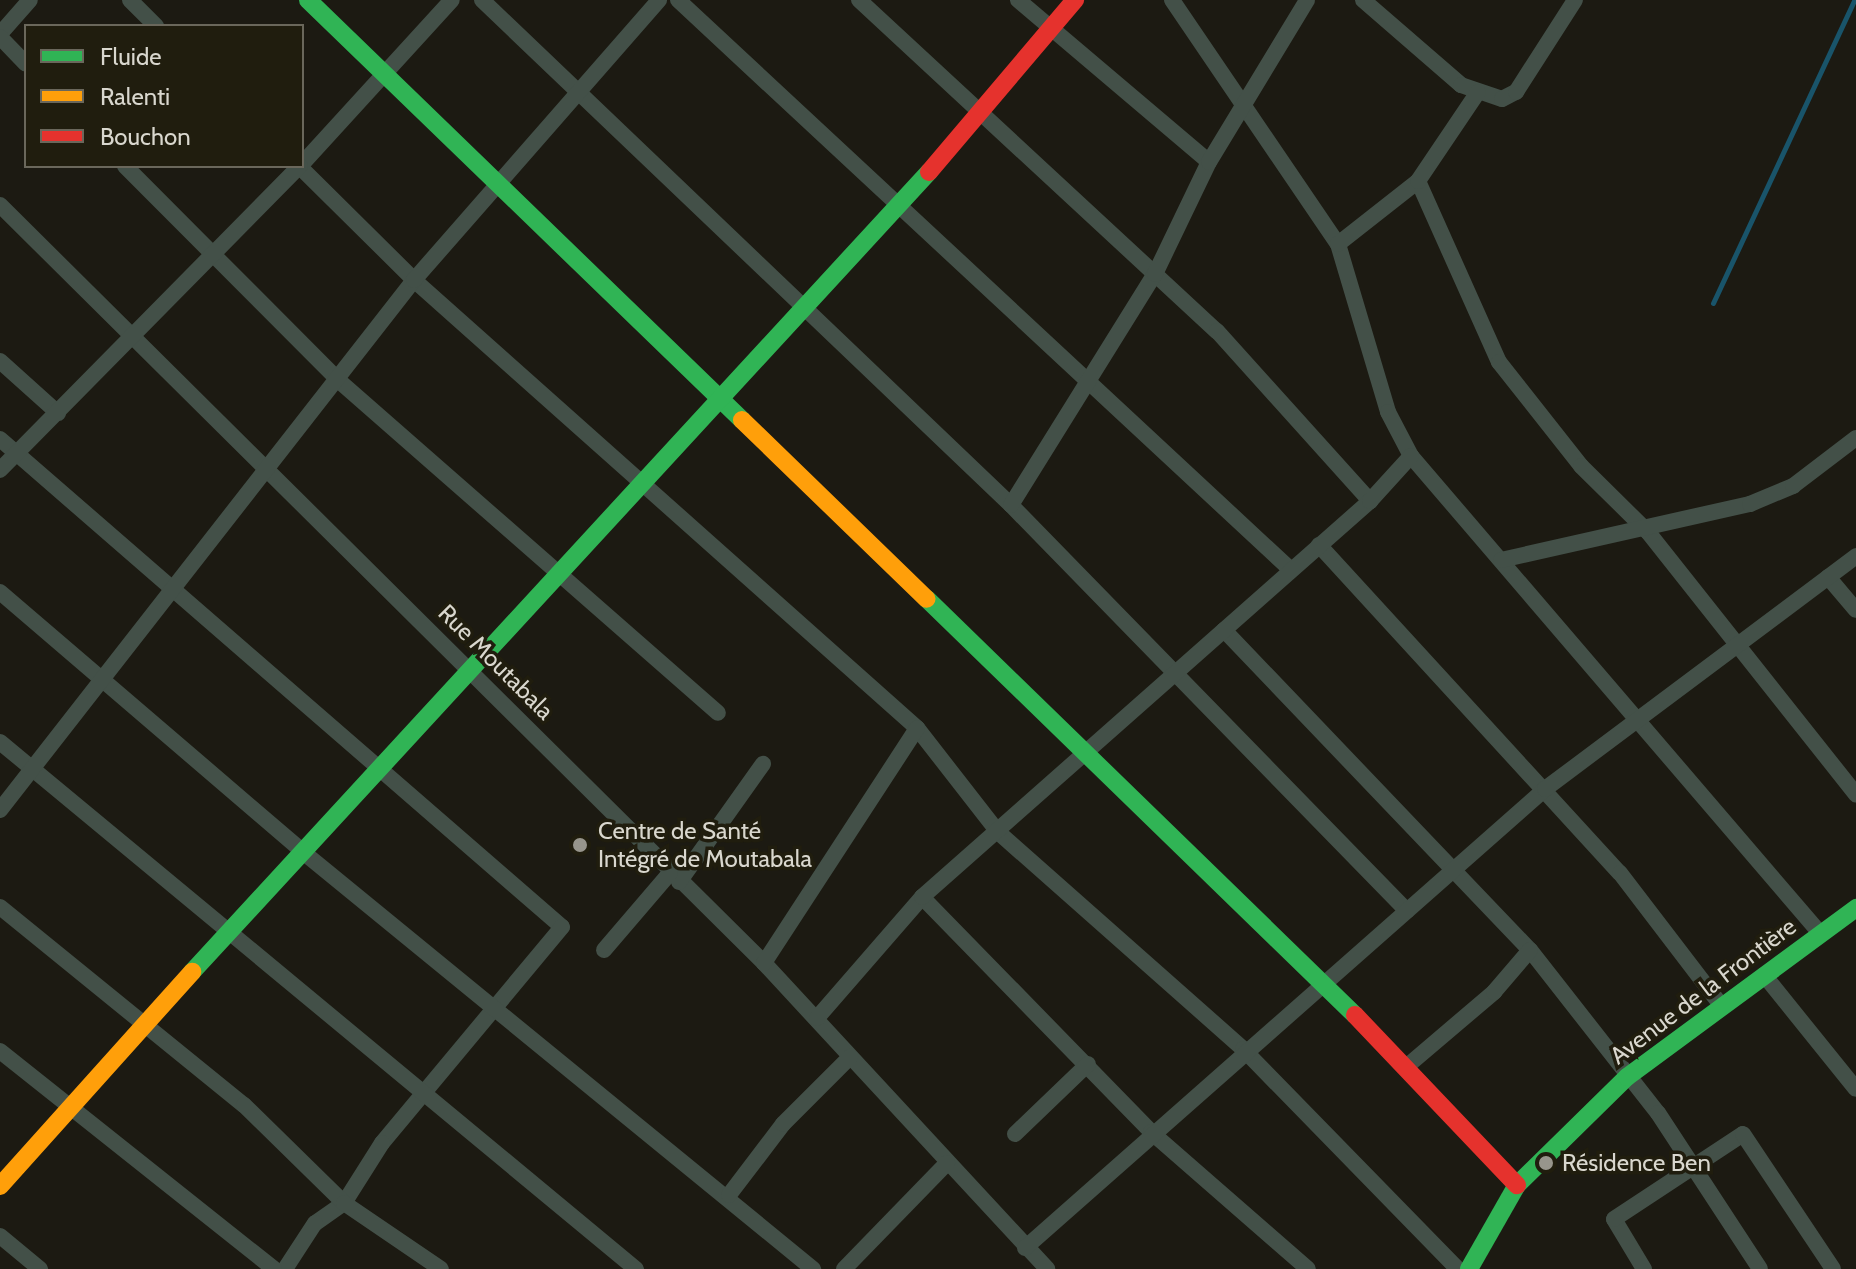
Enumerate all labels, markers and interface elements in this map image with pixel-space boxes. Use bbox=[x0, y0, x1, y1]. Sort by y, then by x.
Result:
legend bbox=[24, 24, 304, 168]
text: Fluide bbox=[100, 42, 162, 71]
text: Ralenti bbox=[100, 82, 170, 111]
text: Bouchon bbox=[100, 122, 191, 151]
street label: Rue Moutabala bbox=[432, 598, 560, 726]
place label: Centre de Santé Intégré de Moutabala bbox=[598, 817, 812, 873]
marker: Centre de Santé Intégré de Moutabala bbox=[569, 834, 591, 856]
street label: Avenue de la Frontière bbox=[1604, 912, 1802, 1070]
place label: Résidence Ben bbox=[1562, 1149, 1711, 1177]
marker: Résidence Ben bbox=[1537, 1154, 1555, 1172]

